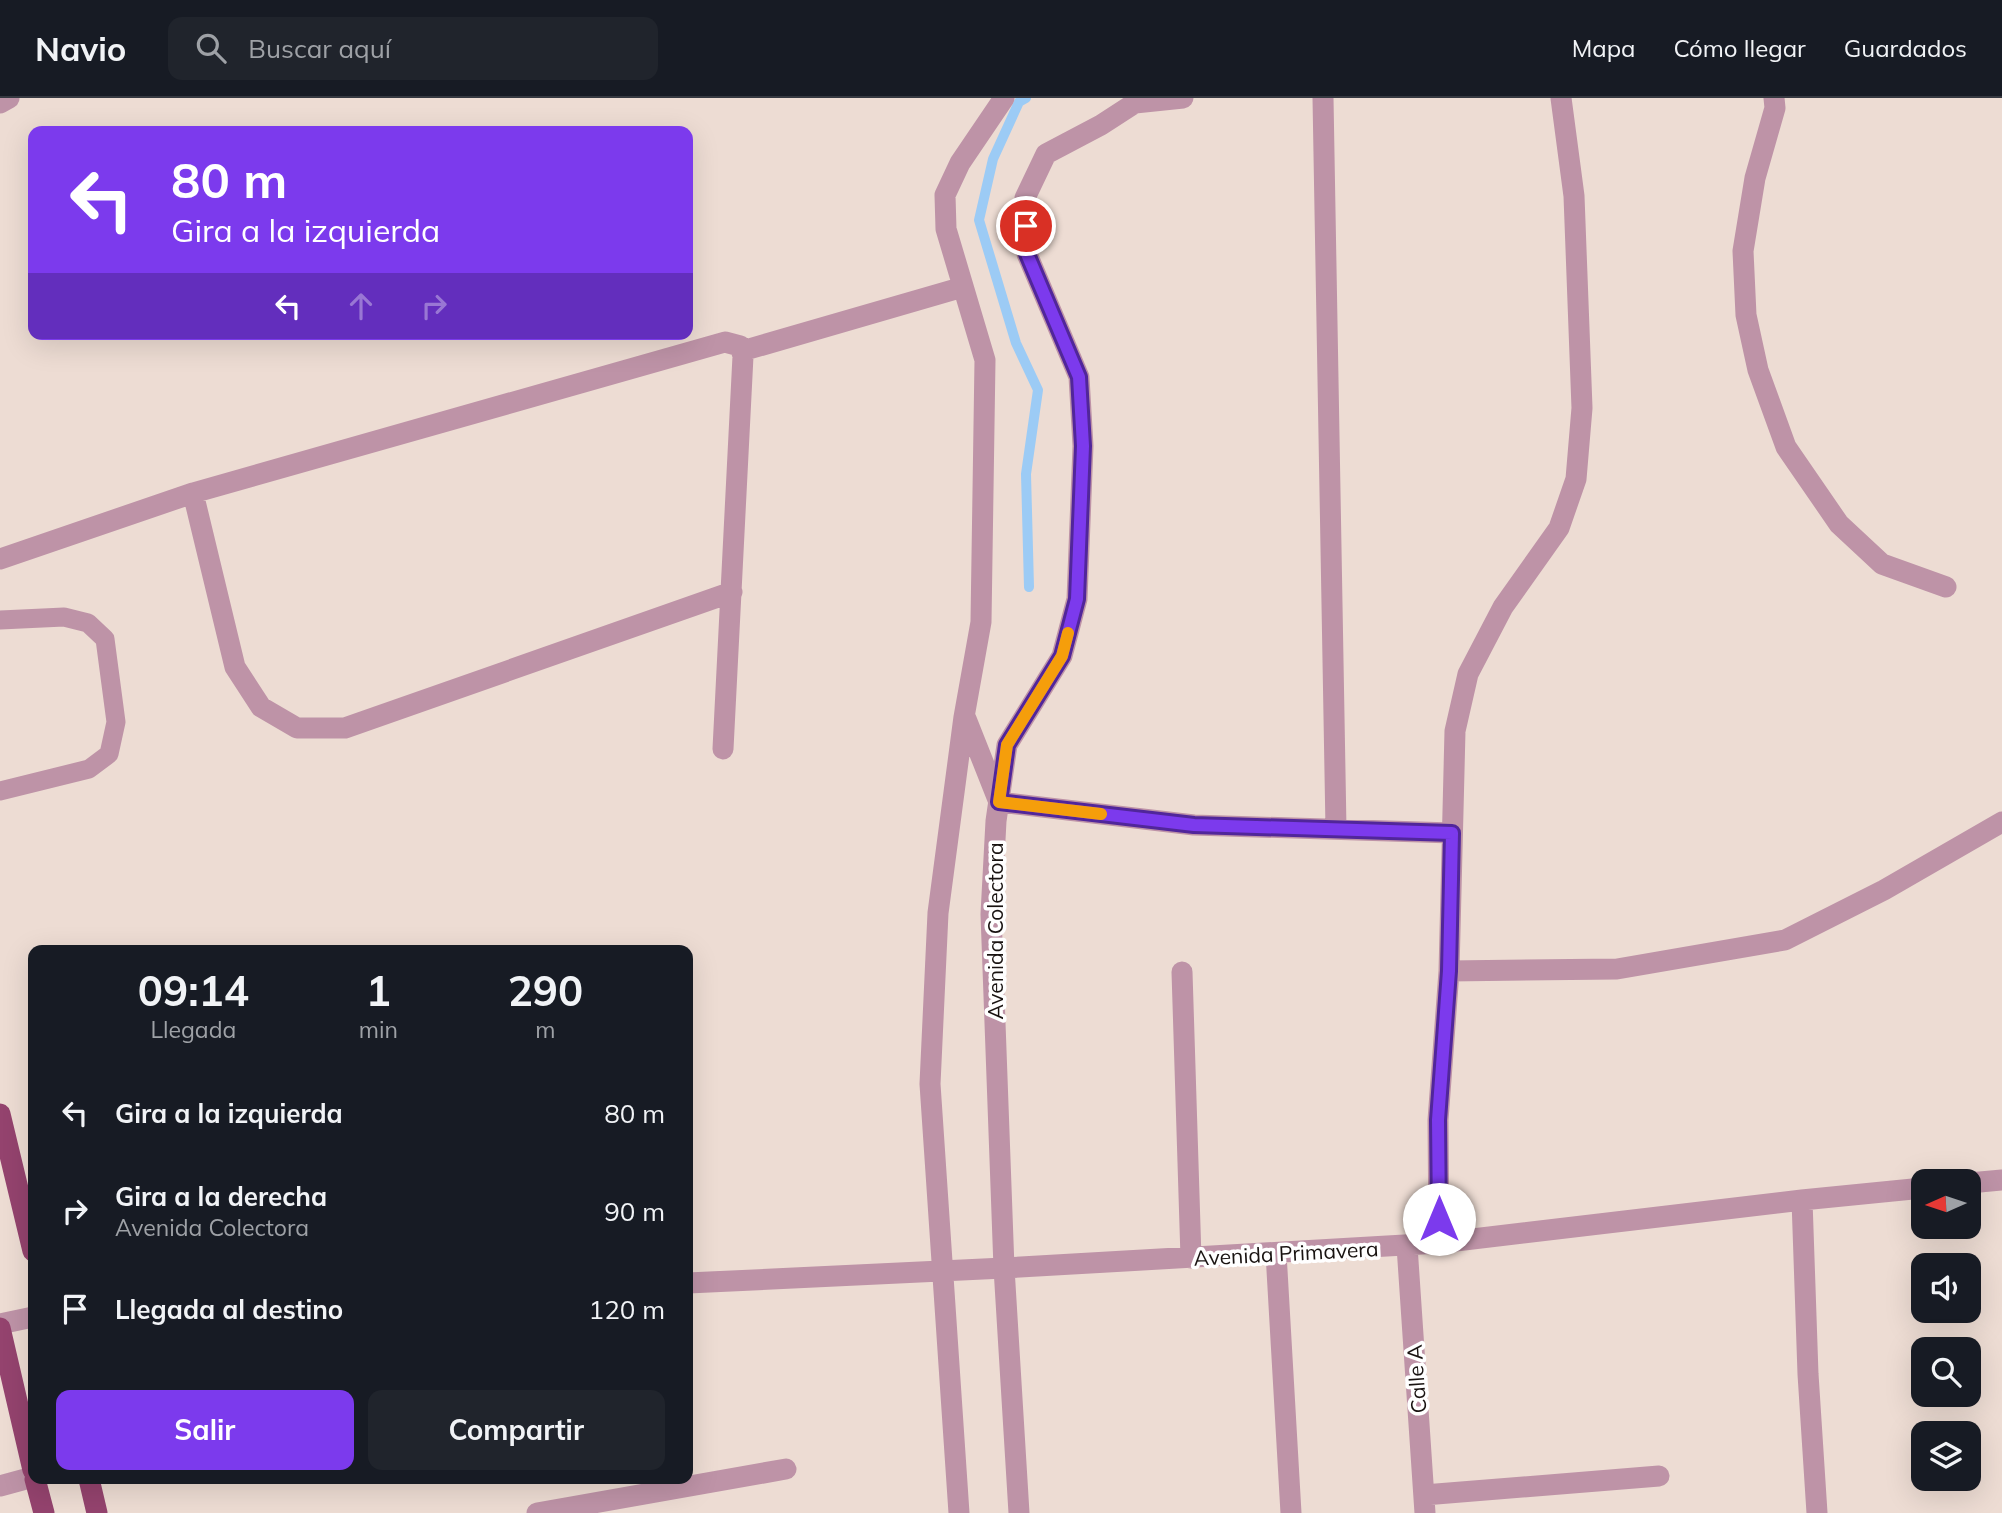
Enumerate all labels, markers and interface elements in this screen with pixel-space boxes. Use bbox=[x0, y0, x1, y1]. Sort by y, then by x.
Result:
search box bbox=[168, 17, 658, 80]
text: Navio bbox=[35, 28, 126, 69]
icon: search bbox=[192, 29, 230, 67]
text: Buscar aquí bbox=[248, 32, 391, 65]
text: Mapa bbox=[1572, 33, 1635, 63]
text: Cómo llegar bbox=[1673, 33, 1806, 63]
text: Guardados bbox=[1844, 33, 1967, 63]
text: 80 m bbox=[171, 149, 287, 210]
icon: left bbox=[56, 154, 147, 245]
pin bbox=[996, 196, 1056, 256]
icon: arrive bbox=[1007, 207, 1045, 245]
text: Gira a la izquierda bbox=[171, 210, 440, 250]
icon: left bbox=[269, 287, 307, 325]
icon: ahead bbox=[342, 287, 380, 325]
icon: right bbox=[415, 287, 453, 325]
street label: Avenida Colectora bbox=[982, 842, 1008, 1020]
text: 09:14 bbox=[138, 964, 249, 1017]
text: 1 bbox=[366, 964, 391, 1017]
text: 290 bbox=[508, 964, 583, 1017]
text: Llegada bbox=[150, 1015, 236, 1044]
text: min bbox=[359, 1015, 398, 1044]
text: m bbox=[535, 1015, 556, 1044]
icon: left bbox=[56, 1094, 94, 1132]
text: Gira a la izquierda bbox=[115, 1097, 343, 1130]
text: 80 m bbox=[604, 1097, 665, 1130]
north arrow bbox=[1911, 1169, 1981, 1239]
map controls bbox=[1911, 1169, 1981, 1491]
text: Gira a la derecha bbox=[115, 1180, 327, 1213]
position arrow bbox=[1402, 1182, 1476, 1256]
icon: right bbox=[56, 1192, 94, 1230]
text: 90 m bbox=[604, 1195, 665, 1228]
text: Avenida Colectora bbox=[115, 1213, 309, 1242]
street label: Avenida Primavera bbox=[1193, 1235, 1379, 1271]
button: sound bbox=[1911, 1253, 1981, 1323]
icon: arrive bbox=[56, 1290, 94, 1328]
text: Llegada al destino bbox=[115, 1293, 343, 1326]
text: 120 m bbox=[589, 1293, 665, 1326]
button: search bbox=[1911, 1337, 1981, 1407]
street label: Calle A bbox=[1401, 1343, 1431, 1414]
button: Salir bbox=[56, 1390, 354, 1470]
button: Compartir bbox=[368, 1390, 665, 1470]
button: layers bbox=[1911, 1421, 1981, 1491]

